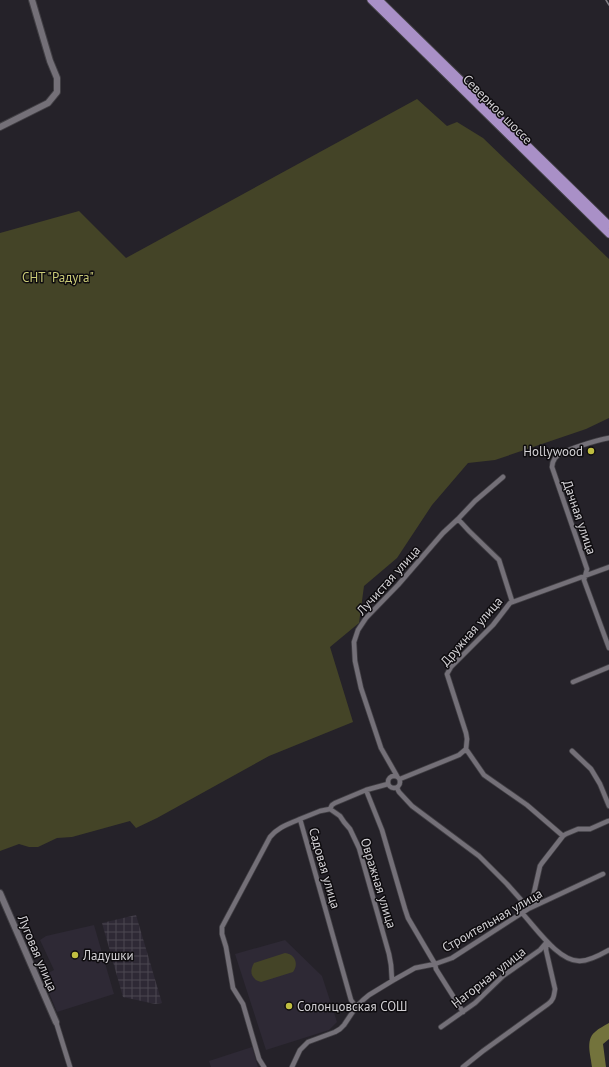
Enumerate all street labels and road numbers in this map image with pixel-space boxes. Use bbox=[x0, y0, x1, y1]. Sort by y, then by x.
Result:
street label: Северное шоссе bbox=[459, 71, 536, 148]
street label: Дачная улица bbox=[559, 478, 600, 557]
street label: Лучистая улица bbox=[352, 542, 424, 619]
street label: Дружная улица bbox=[437, 593, 506, 670]
street label: Садовая улица bbox=[305, 826, 344, 911]
street label: Овражная улица bbox=[357, 836, 400, 930]
street label: Строительная улица bbox=[439, 885, 545, 956]
street label: Луговая улица bbox=[13, 911, 61, 994]
street label: Нагорная улица bbox=[448, 943, 529, 1012]

